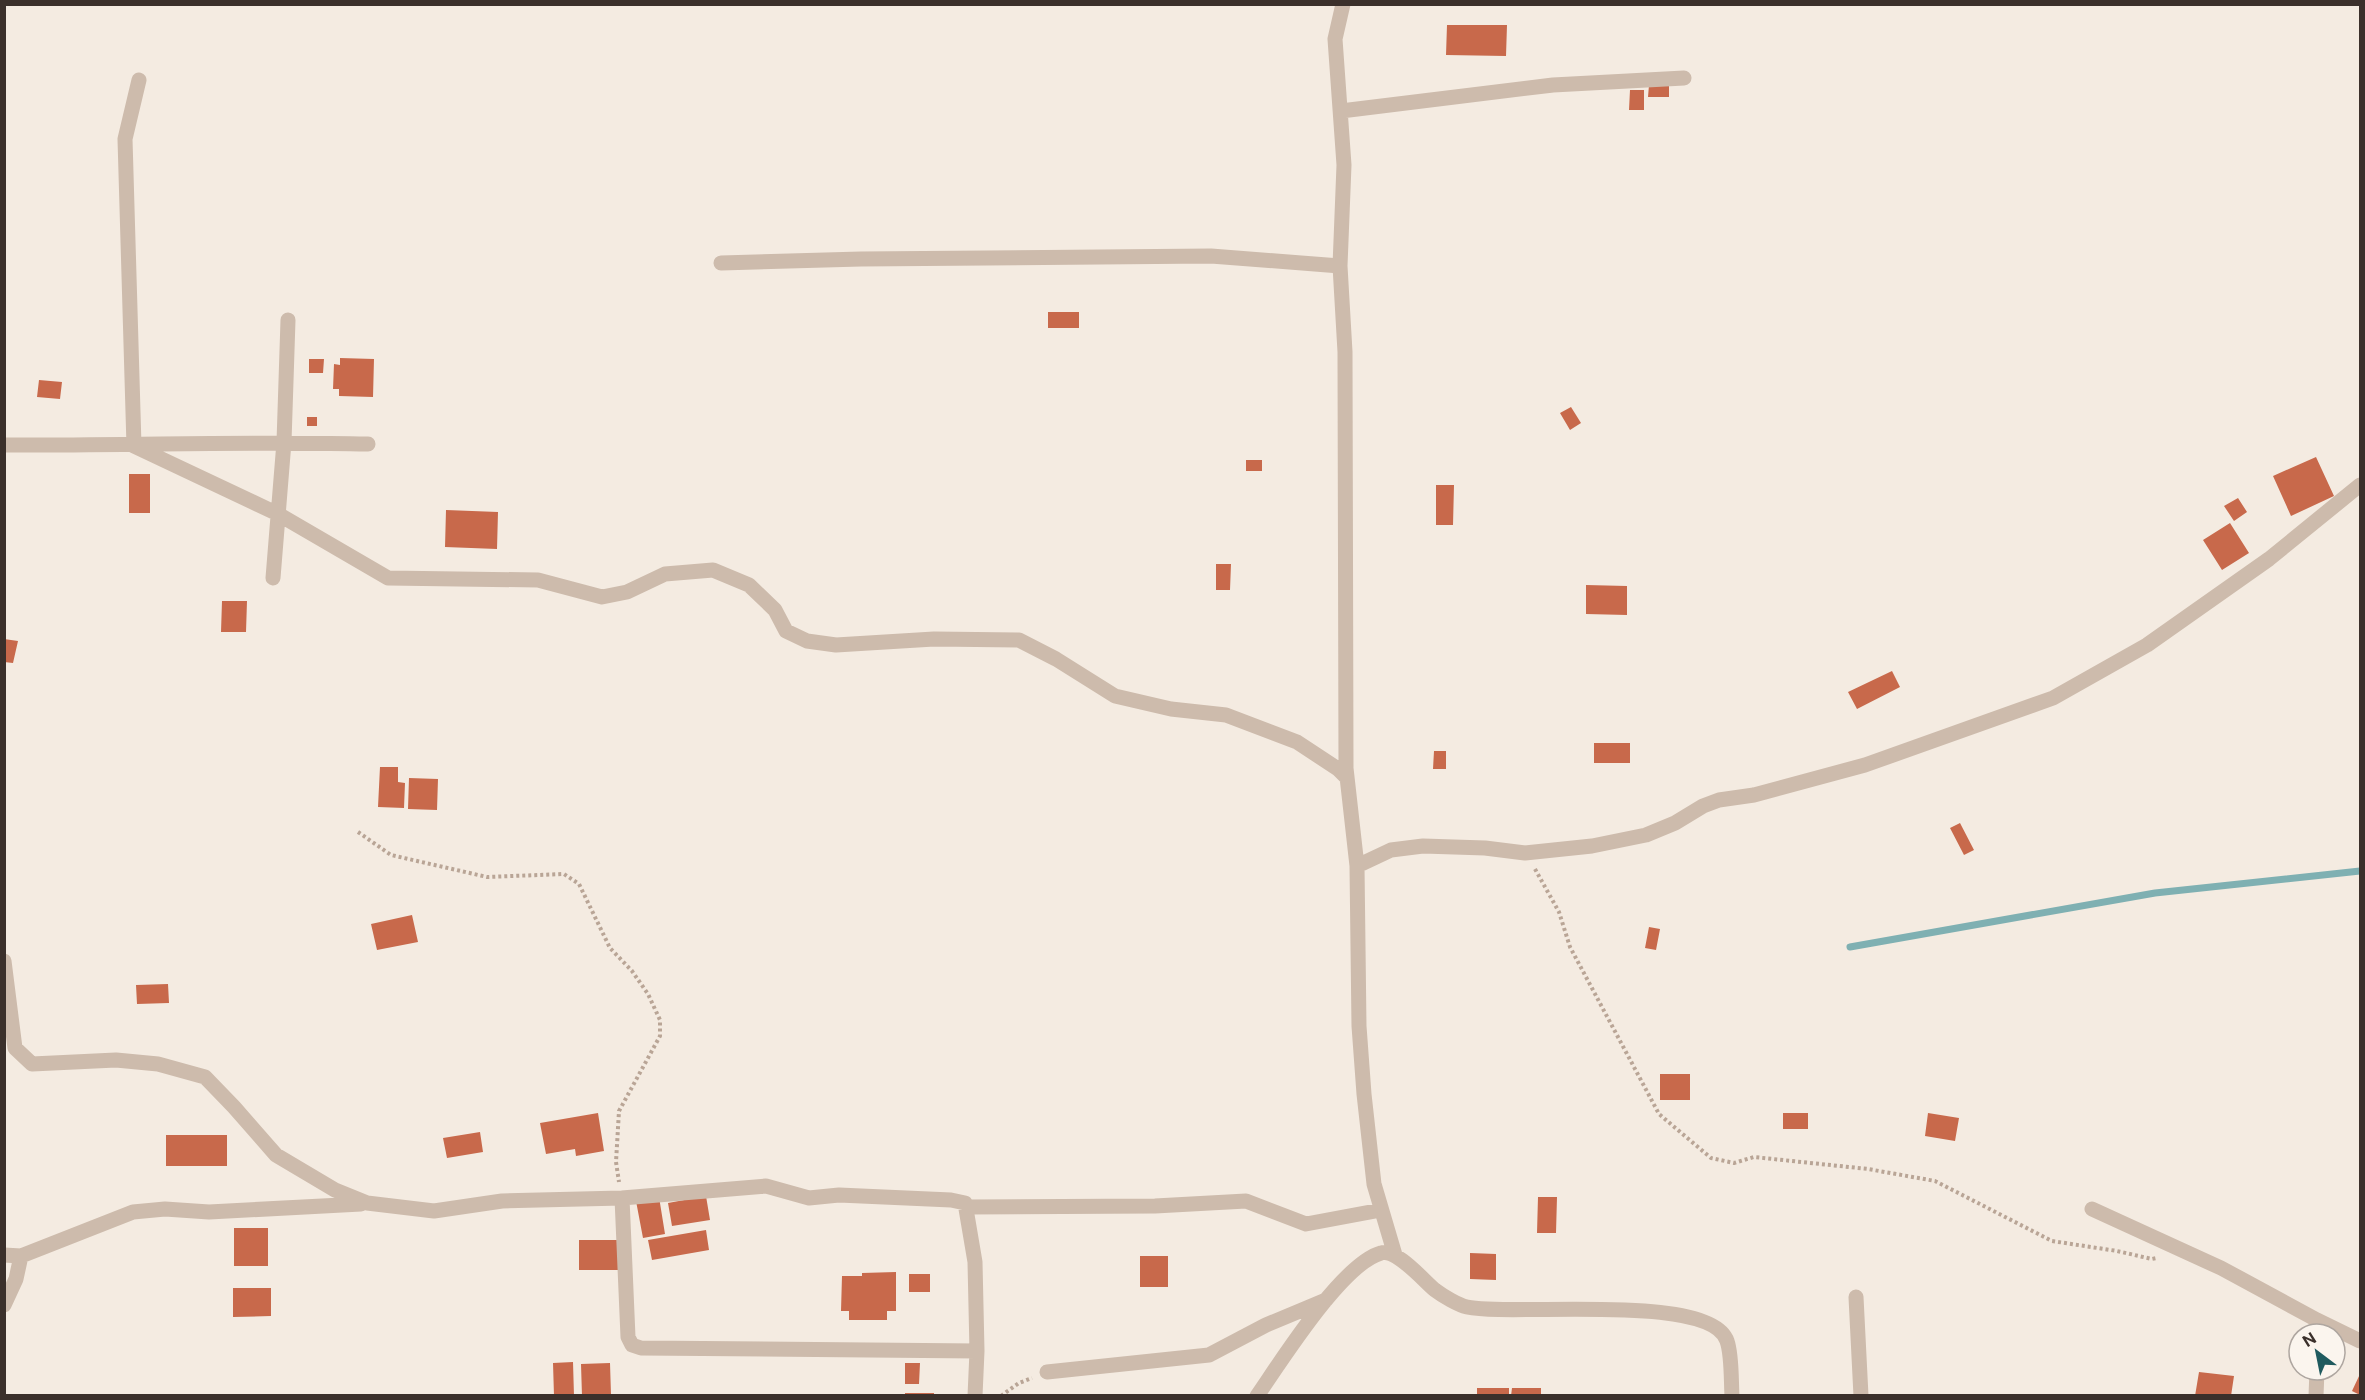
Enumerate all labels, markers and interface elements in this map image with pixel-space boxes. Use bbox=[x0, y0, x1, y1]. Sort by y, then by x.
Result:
north arrow bbox=[2287, 1322, 2347, 1382]
text: N bbox=[2299, 1328, 2320, 1351]

